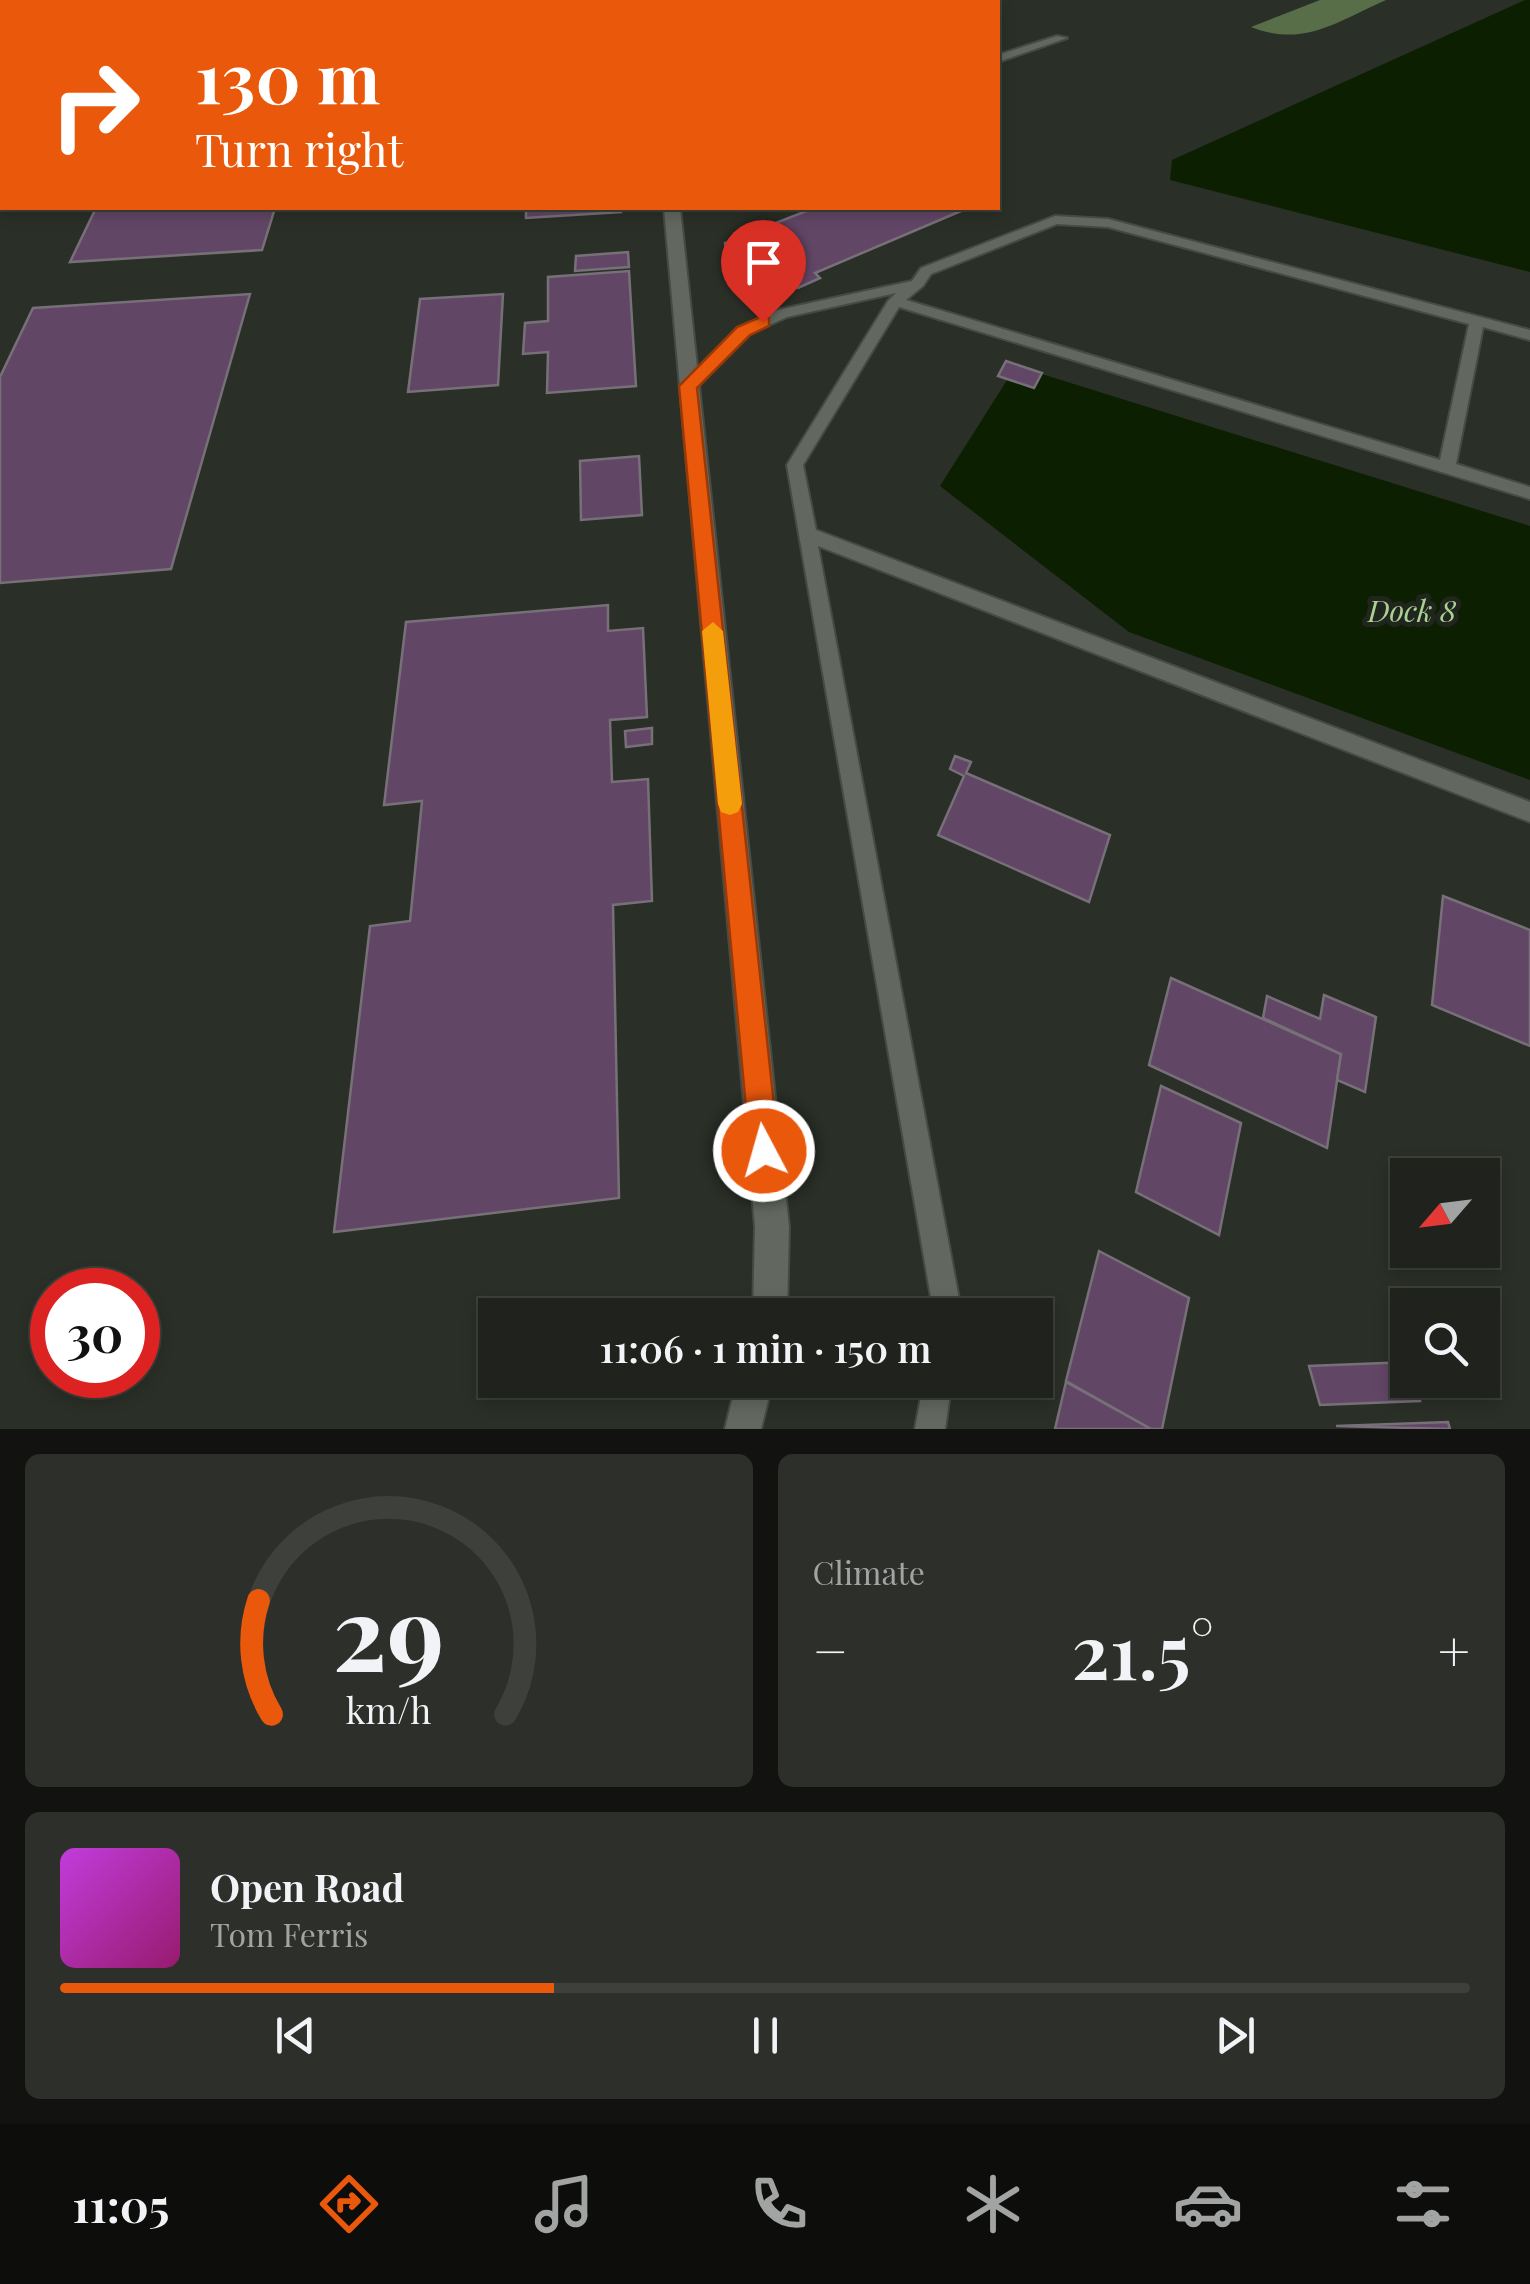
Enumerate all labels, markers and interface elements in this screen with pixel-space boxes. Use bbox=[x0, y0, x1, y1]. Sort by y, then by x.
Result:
text: 130 m bbox=[195, 28, 380, 122]
icon: right bbox=[30, 40, 160, 170]
text: Turn right bbox=[195, 118, 403, 178]
pin bbox=[721, 220, 806, 323]
icon: arrive bbox=[736, 235, 791, 290]
water label: Dock 8 bbox=[1367, 590, 1457, 630]
position arrow bbox=[712, 1099, 816, 1203]
north arrow bbox=[1390, 1158, 1500, 1268]
map controls bbox=[1390, 1158, 1500, 1398]
speed limit sign: 30 bbox=[30, 1268, 160, 1398]
button: search bbox=[1390, 1288, 1500, 1398]
text: 11:06 · 1 min · 150 m bbox=[600, 1322, 931, 1373]
text: Climate bbox=[813, 1550, 925, 1593]
text: 29 bbox=[333, 1559, 445, 1698]
text: 21.5° bbox=[1072, 1599, 1214, 1699]
text: − bbox=[813, 1612, 848, 1686]
text: + bbox=[1438, 1612, 1470, 1686]
text: km/h bbox=[346, 1685, 432, 1733]
text: Open Road bbox=[210, 1861, 404, 1912]
text: Tom Ferris bbox=[210, 1912, 368, 1955]
icon: previous bbox=[268, 2008, 323, 2063]
icon: pause bbox=[738, 2008, 793, 2063]
icon: next bbox=[1208, 2008, 1263, 2063]
icon: directions bbox=[314, 2169, 384, 2239]
icon: music bbox=[529, 2169, 599, 2239]
icon: phone bbox=[744, 2169, 814, 2239]
icon: climate bbox=[958, 2169, 1028, 2239]
icon: car bbox=[1173, 2169, 1243, 2239]
icon: filters bbox=[1388, 2169, 1458, 2239]
text: 11:05 bbox=[72, 2174, 170, 2234]

